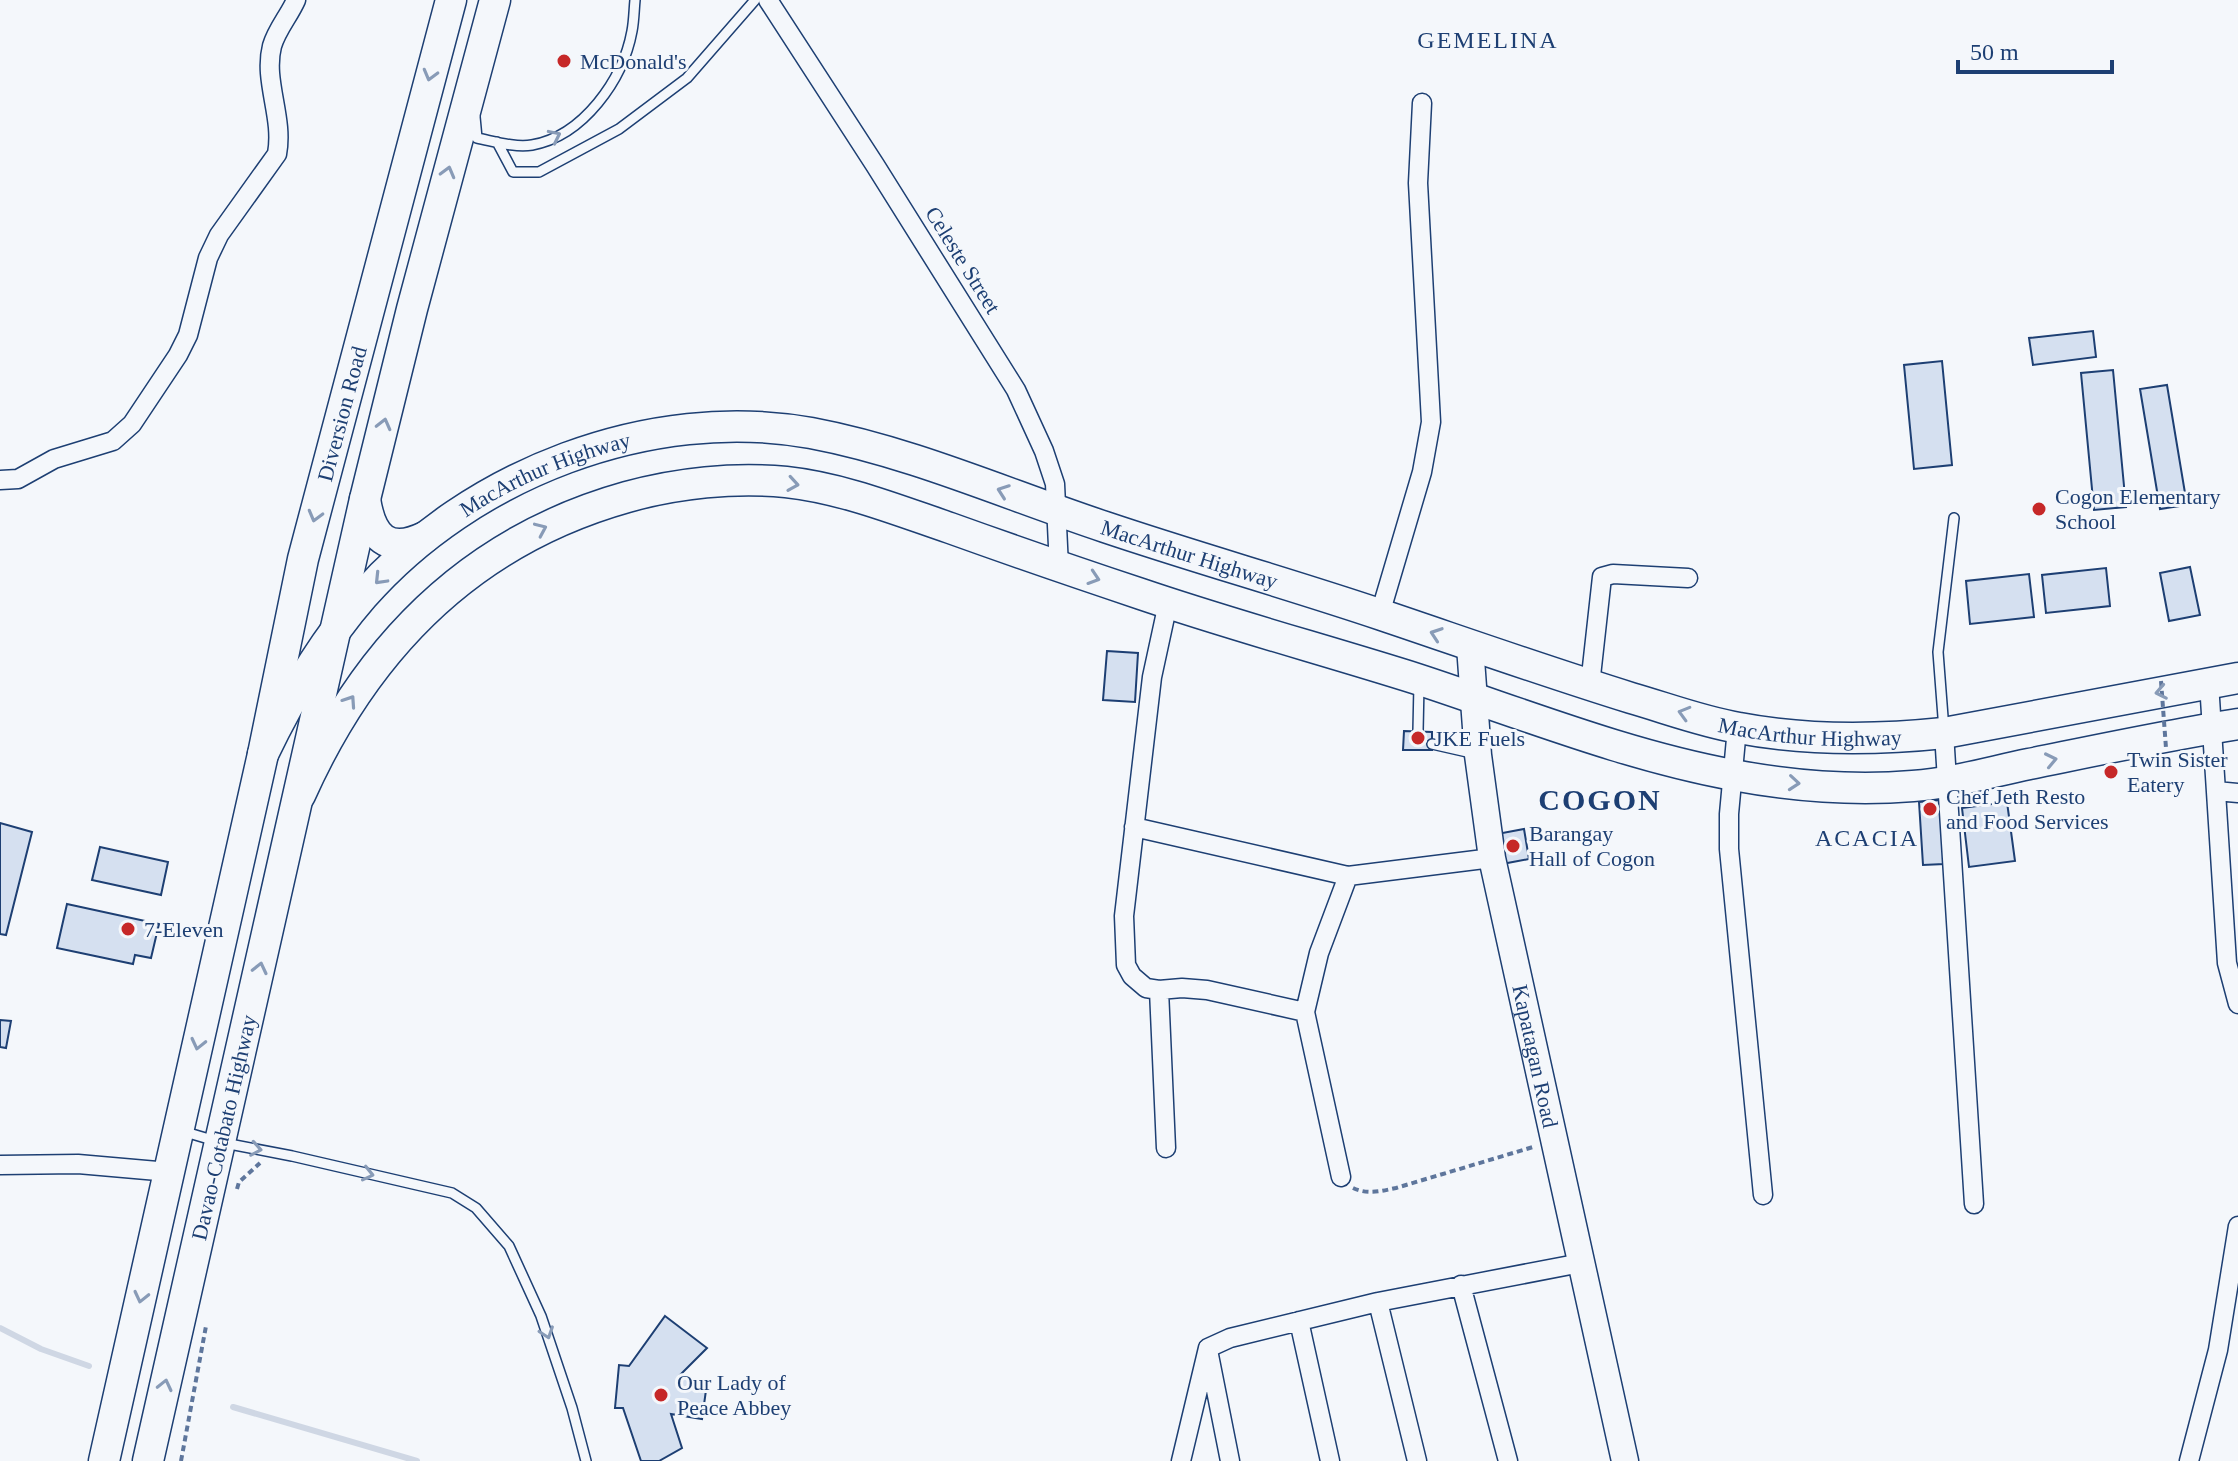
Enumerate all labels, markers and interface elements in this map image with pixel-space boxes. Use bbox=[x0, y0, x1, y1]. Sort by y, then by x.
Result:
scale bar bbox=[1958, 24, 2112, 74]
district label: GEMELINA bbox=[1417, 27, 1559, 53]
text: 50 m bbox=[1970, 39, 2019, 65]
place label: McDonald's bbox=[580, 49, 687, 74]
marker: McDonald's bbox=[555, 52, 573, 70]
one-way arrow bbox=[423, 68, 440, 82]
one-way arrow bbox=[547, 130, 562, 146]
one-way arrow bbox=[439, 166, 456, 179]
street label: Celeste Street bbox=[920, 202, 1006, 318]
street label: Diversion Road bbox=[312, 343, 371, 484]
one-way arrow bbox=[374, 417, 391, 431]
street label: MacArthur Highway bbox=[455, 427, 633, 521]
one-way arrow bbox=[786, 475, 800, 492]
one-way arrow bbox=[997, 484, 1011, 501]
place label: Cogon Elementary School bbox=[2055, 484, 2221, 534]
marker: Cogon Elementary School bbox=[2030, 500, 2048, 518]
one-way arrow bbox=[307, 509, 324, 523]
street label: MacArthur Highway bbox=[1098, 514, 1281, 593]
one-way arrow bbox=[532, 523, 547, 539]
one-way arrow bbox=[1086, 569, 1100, 585]
one-way arrow bbox=[375, 570, 389, 584]
one-way arrow bbox=[1430, 627, 1444, 643]
one-way arrow bbox=[2154, 683, 2168, 700]
one-way arrow bbox=[341, 696, 356, 710]
one-way arrow bbox=[1677, 706, 1691, 722]
street label: MacArthur Highway bbox=[1716, 712, 1902, 751]
place label: JKE Fuels bbox=[1434, 726, 1525, 751]
marker: JKE Fuels bbox=[1409, 729, 1427, 747]
place label: Twin Sister Eatery bbox=[2127, 747, 2228, 797]
one-way arrow bbox=[2045, 752, 2058, 769]
marker: Twin Sister Eatery bbox=[2102, 763, 2120, 781]
one-way arrow bbox=[1788, 775, 1801, 792]
district label: COGON bbox=[1538, 783, 1662, 816]
place label: Chef Jeth Resto and Food Services bbox=[1946, 784, 2109, 834]
marker: Chef Jeth Resto and Food Services bbox=[1921, 800, 1939, 818]
place label: Barangay Hall of Cogon bbox=[1529, 821, 1655, 871]
district label: ACACIA bbox=[1815, 825, 1919, 851]
marker: Barangay Hall of Cogon bbox=[1504, 837, 1522, 855]
place label: 7-Eleven bbox=[144, 917, 223, 942]
marker: 7-Eleven bbox=[119, 920, 137, 938]
one-way arrow bbox=[251, 961, 268, 975]
street label: Kapatagan Road bbox=[1508, 982, 1564, 1130]
street label: Davao-Cotabato Highway bbox=[186, 1012, 261, 1243]
one-way arrow bbox=[190, 1036, 207, 1050]
one-way arrow bbox=[249, 1139, 262, 1156]
one-way arrow bbox=[361, 1164, 374, 1181]
one-way arrow bbox=[133, 1290, 150, 1304]
one-way arrow bbox=[537, 1326, 553, 1340]
place label: Our Lady of Peace Abbey bbox=[677, 1370, 791, 1420]
one-way arrow bbox=[156, 1379, 173, 1392]
marker: Our Lady of Peace Abbey bbox=[652, 1386, 670, 1404]

